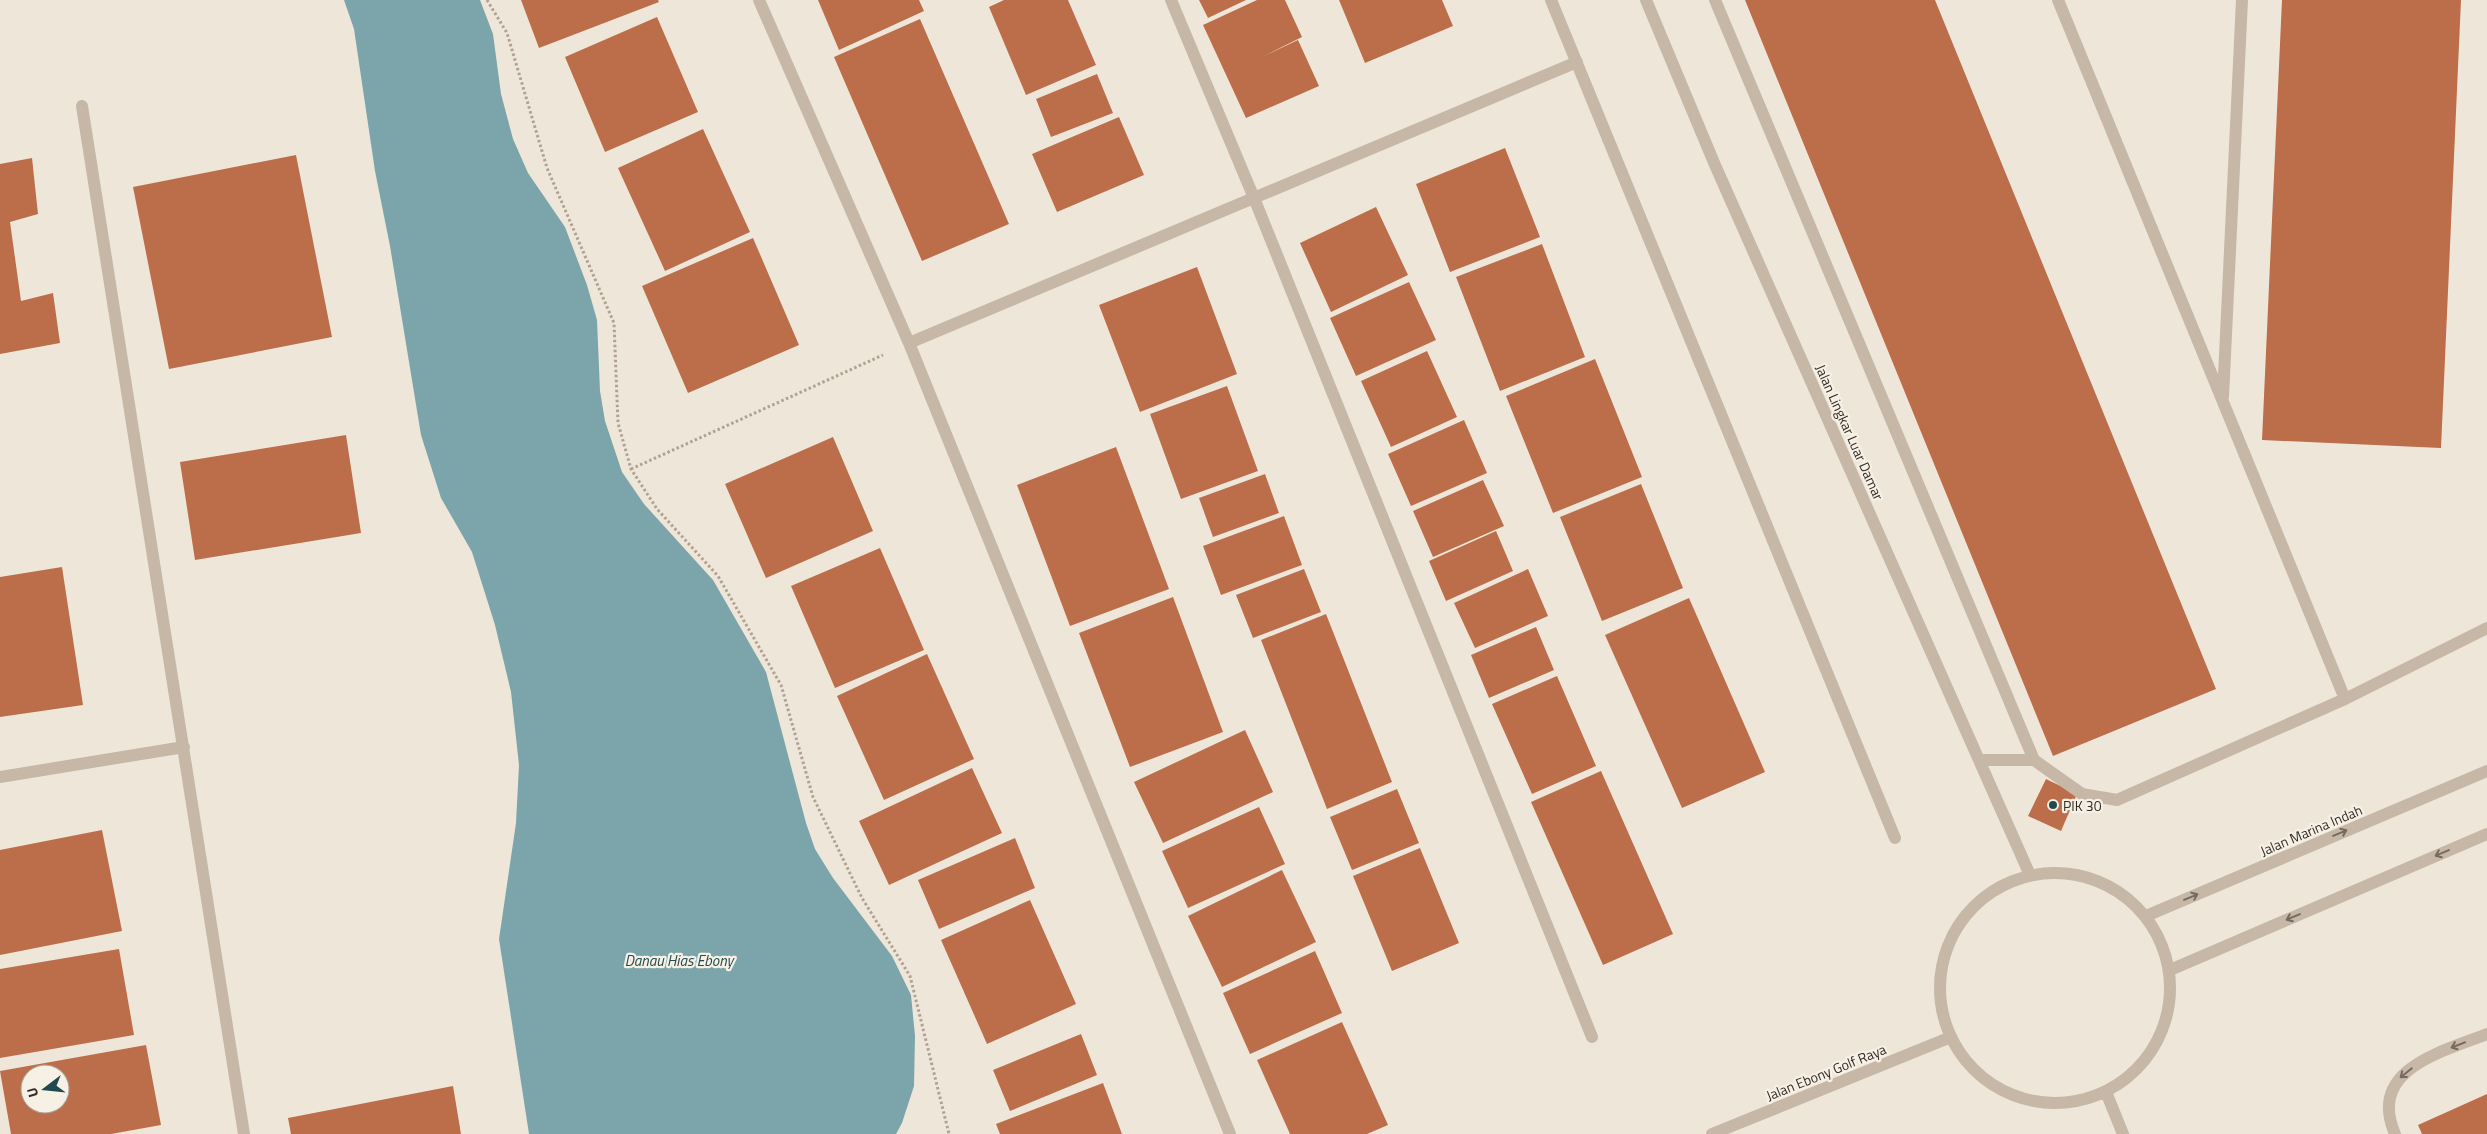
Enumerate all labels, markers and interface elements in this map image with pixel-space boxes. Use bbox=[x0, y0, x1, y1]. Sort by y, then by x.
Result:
street label: Jalan Lingkar Luar Damar bbox=[1811, 361, 1889, 503]
place label: PIK 30 bbox=[2063, 795, 2102, 816]
marker: PIK 30 bbox=[2047, 799, 2059, 811]
street label: Jalan Marina Indah bbox=[2257, 799, 2365, 861]
one-way arrow bbox=[2332, 828, 2347, 838]
one-way arrow bbox=[2435, 849, 2450, 859]
one-way arrow bbox=[2183, 892, 2198, 902]
one-way arrow bbox=[2286, 913, 2301, 923]
water label: Danau Hias Ebony bbox=[625, 949, 736, 972]
street label: Jalan Ebony Golf Raya bbox=[1763, 1038, 1889, 1106]
one-way arrow bbox=[2451, 1041, 2466, 1051]
north arrow bbox=[20, 1064, 70, 1114]
one-way arrow bbox=[2400, 1067, 2413, 1078]
text: U bbox=[21, 1085, 43, 1100]

